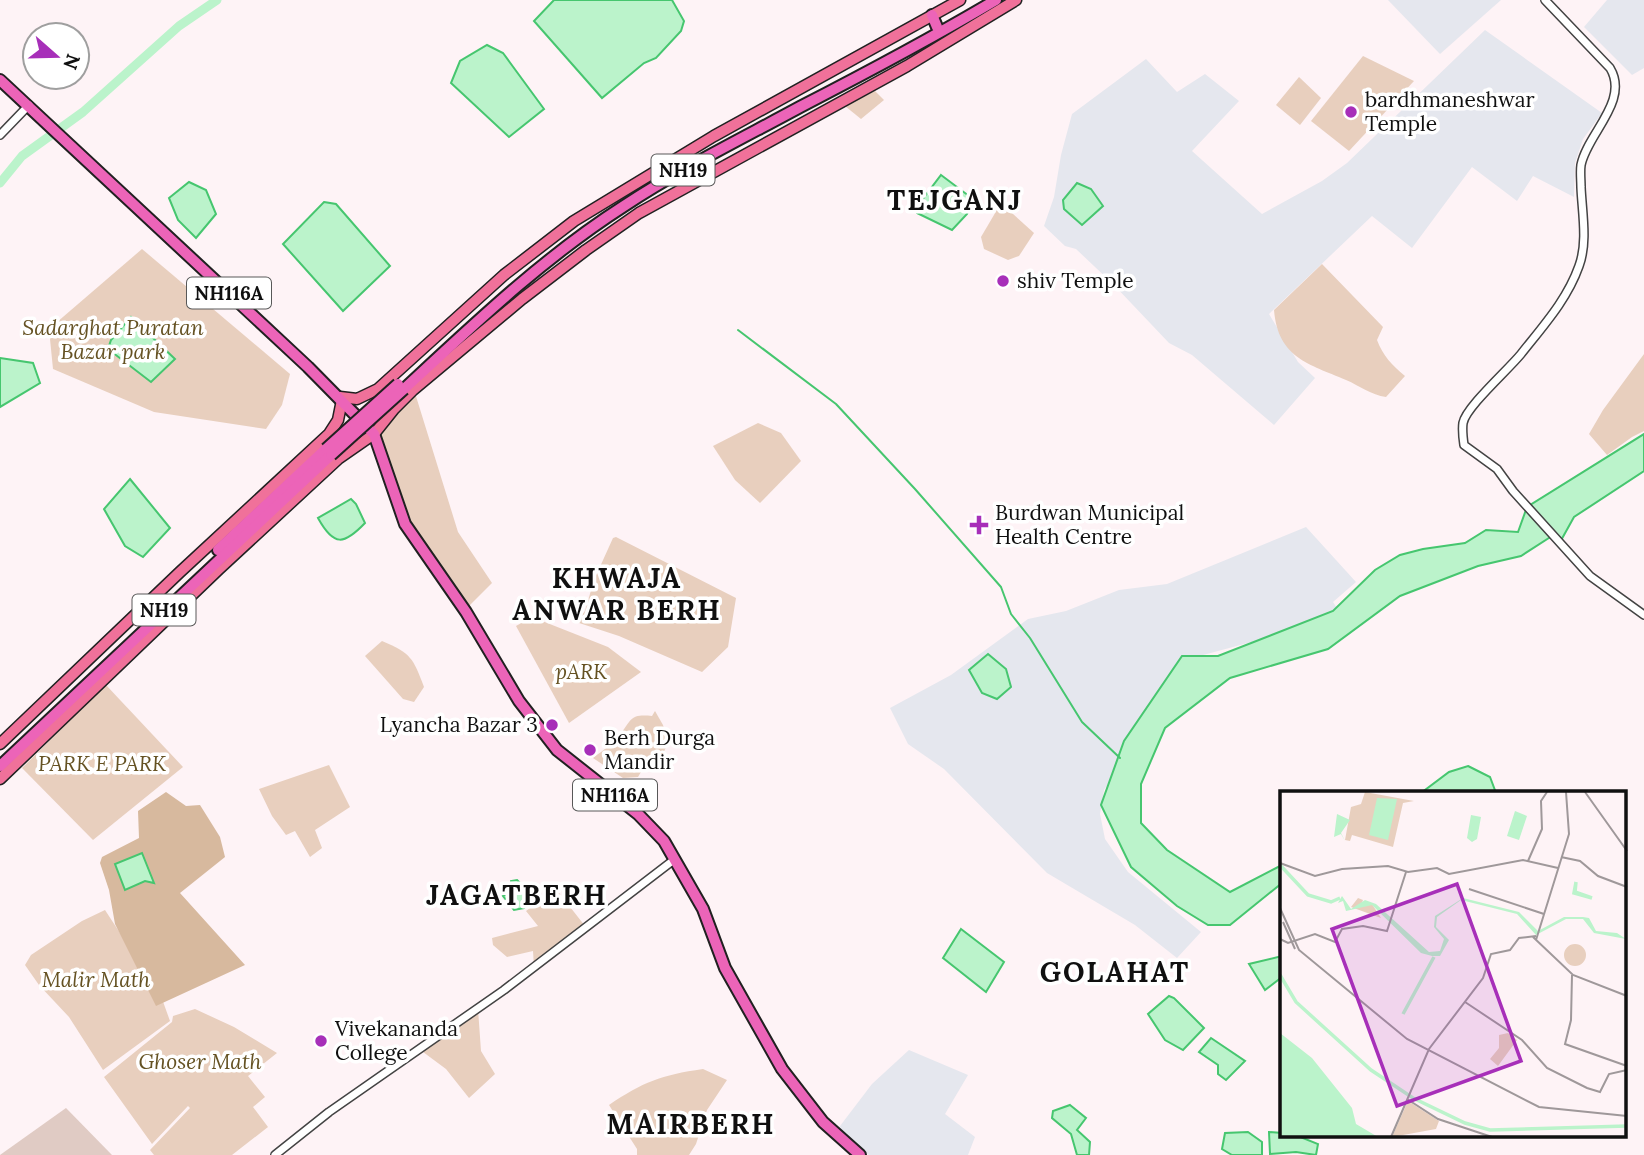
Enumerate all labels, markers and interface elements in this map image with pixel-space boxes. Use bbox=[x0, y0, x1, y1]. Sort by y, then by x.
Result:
north arrow bbox=[21, 21, 91, 91]
text: N bbox=[58, 51, 86, 73]
place label: bardhmaneshwar Temple bbox=[1365, 86, 1535, 137]
marker: bardhmaneshwar Temple bbox=[1343, 104, 1359, 120]
road number: NH19 bbox=[652, 154, 714, 186]
district label: TEJGANJ bbox=[887, 182, 1023, 218]
place label: shiv Temple bbox=[1017, 267, 1134, 294]
marker: shiv Temple bbox=[995, 273, 1011, 289]
road number: NH116A bbox=[187, 278, 271, 308]
park label: Sadarghat Puratan Bazar park bbox=[22, 314, 204, 365]
place label: Burdwan Municipal Health Centre bbox=[995, 499, 1184, 550]
marker: Burdwan Municipal Health Centre bbox=[969, 515, 989, 535]
district label: KHWAJA ANWAR BERH bbox=[512, 560, 722, 628]
road number: NH19 bbox=[132, 594, 196, 625]
park label: pARK bbox=[555, 658, 607, 685]
place label: Lyancha Bazar 3 bbox=[380, 711, 538, 738]
marker: Lyancha Bazar 3 bbox=[544, 717, 560, 733]
place label: Berh Durga Mandir bbox=[604, 724, 715, 775]
marker: Berh Durga Mandir bbox=[582, 742, 598, 758]
park label: PARK E PARK bbox=[38, 750, 166, 777]
road number: NH116A bbox=[573, 780, 657, 810]
inset map bbox=[1280, 791, 1626, 1138]
district label: JAGATBERH bbox=[426, 877, 608, 913]
district label: GOLAHAT bbox=[1040, 954, 1190, 990]
park label: Malir Math bbox=[42, 966, 150, 993]
place label: Vivekananda College bbox=[334, 1015, 458, 1066]
marker: Vivekananda College bbox=[313, 1033, 329, 1049]
park label: Ghoser Math bbox=[138, 1048, 262, 1075]
district label: MAIRBERH bbox=[606, 1106, 776, 1142]

